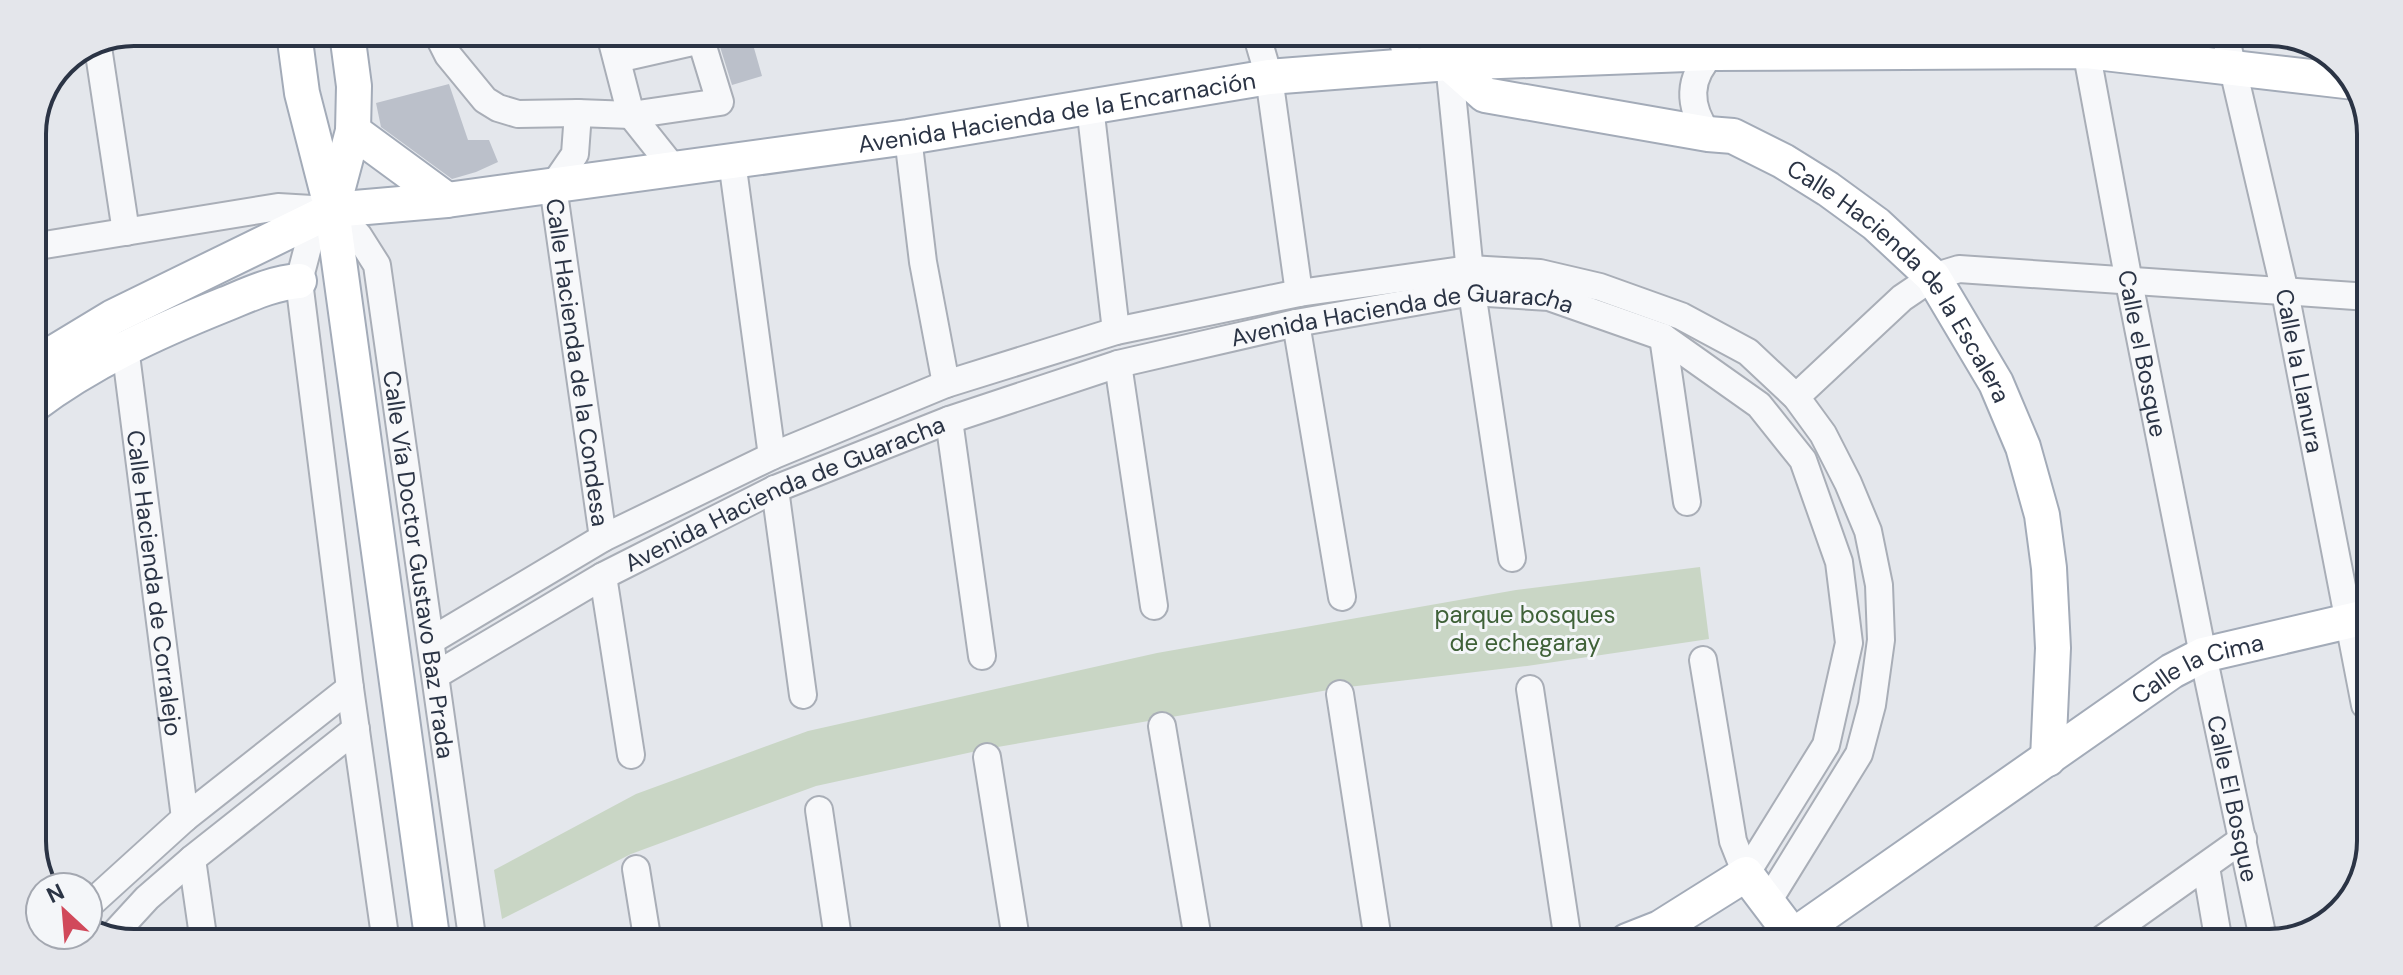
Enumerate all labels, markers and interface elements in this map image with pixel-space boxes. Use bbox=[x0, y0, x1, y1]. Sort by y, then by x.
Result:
street label: Avenida Hacienda de la Encarnación bbox=[856, 64, 1258, 159]
street label: Calle Hacienda de la Escalera bbox=[1782, 152, 2018, 407]
street label: Calle Hacienda de la Condesa bbox=[539, 196, 617, 528]
street label: Calle el Bosque bbox=[2112, 267, 2175, 440]
street label: Avenida Hacienda de Guaracha bbox=[1227, 276, 1578, 353]
street label: Calle la Llanura bbox=[2269, 286, 2331, 455]
street label: Calle Vía Doctor Gustavo Baz Prada bbox=[377, 368, 462, 761]
street label: Avenida Hacienda de Guaracha bbox=[619, 408, 949, 578]
street label: Calle Hacienda de Corralejo bbox=[120, 428, 190, 738]
park label: parque bosques de echegaray bbox=[1434, 599, 1616, 658]
street label: Calle la Cima bbox=[2125, 626, 2266, 711]
street label: Calle El Bosque bbox=[2201, 712, 2266, 885]
north arrow bbox=[24, 871, 104, 951]
text: N bbox=[42, 877, 69, 910]

